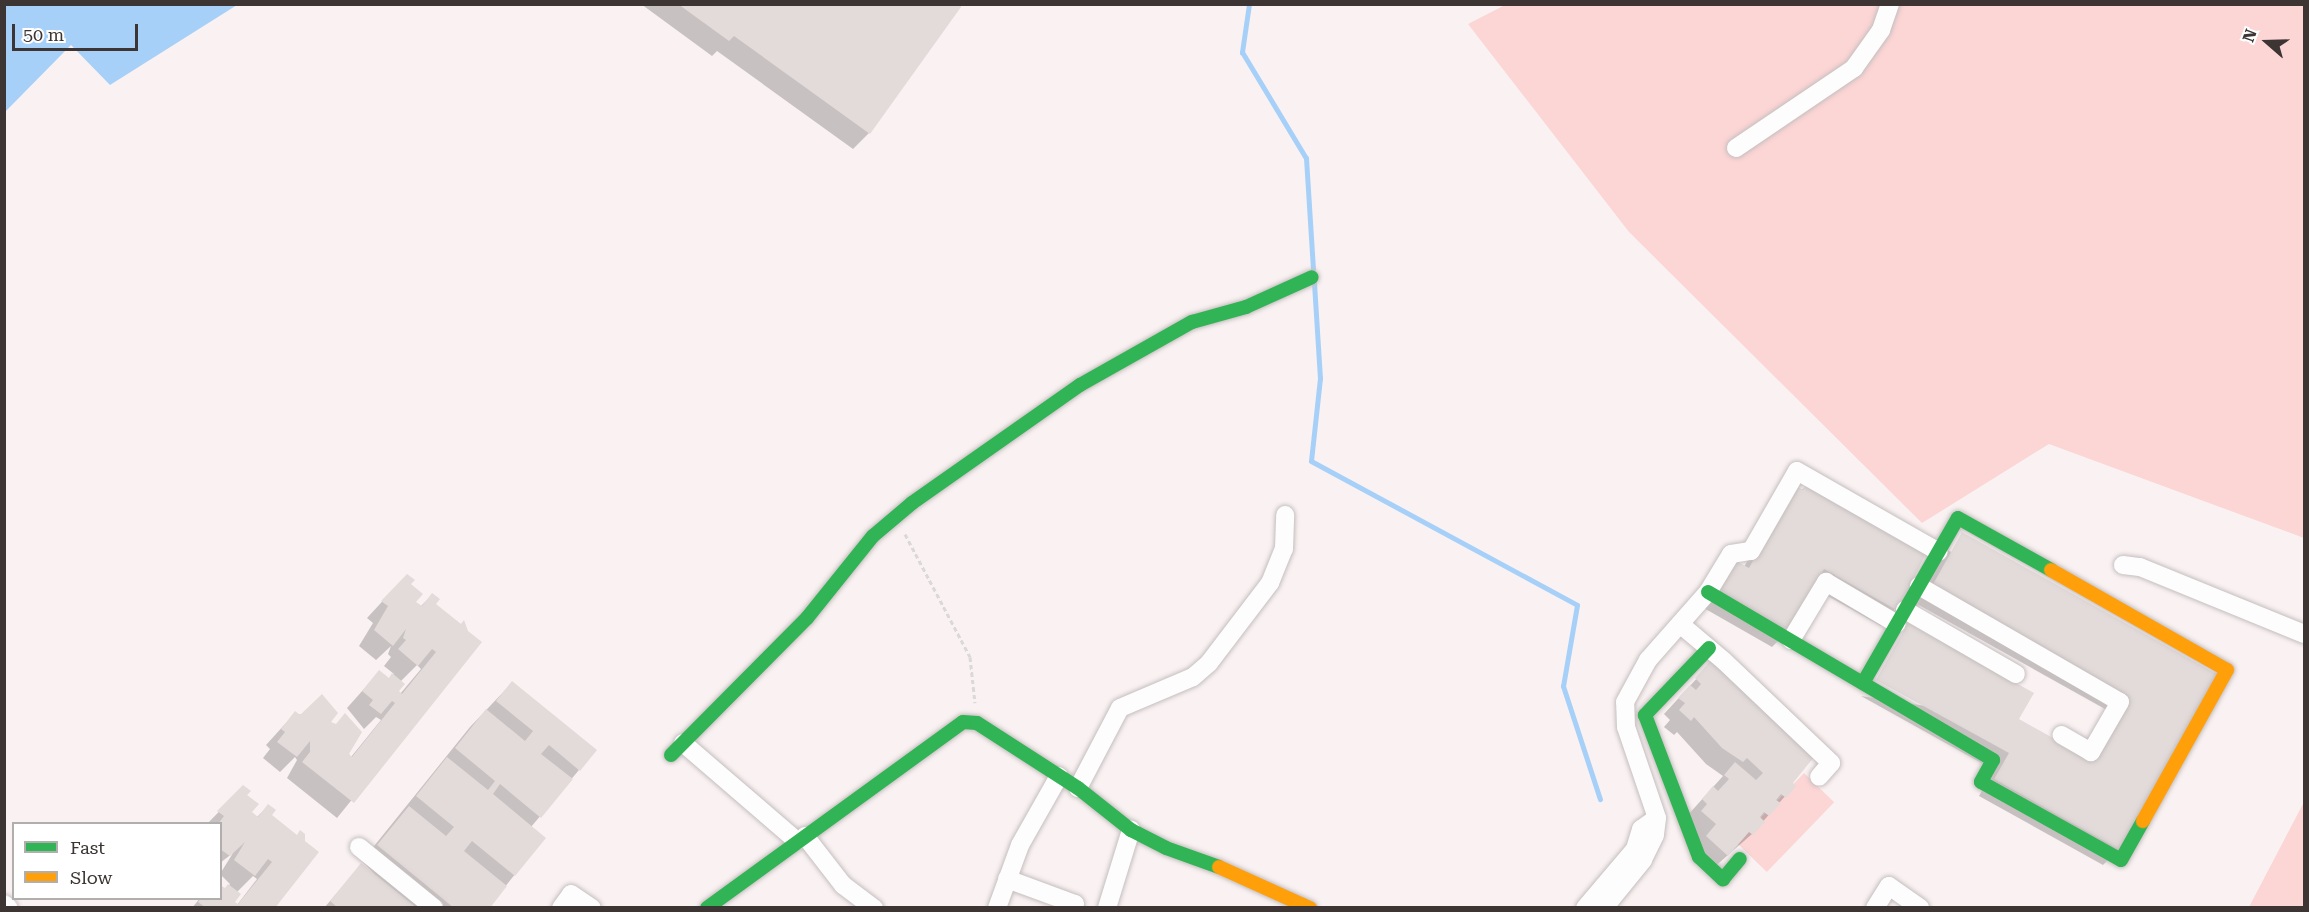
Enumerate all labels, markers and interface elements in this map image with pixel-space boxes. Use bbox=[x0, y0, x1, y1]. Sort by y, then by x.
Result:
scale bar bbox=[15, 12, 141, 50]
north arrow bbox=[2237, 12, 2297, 72]
text: 50 m bbox=[23, 24, 64, 45]
text: N bbox=[2239, 27, 2261, 45]
legend bbox=[12, 822, 222, 900]
text: Fast bbox=[70, 837, 105, 858]
text: Slow bbox=[70, 867, 112, 888]

